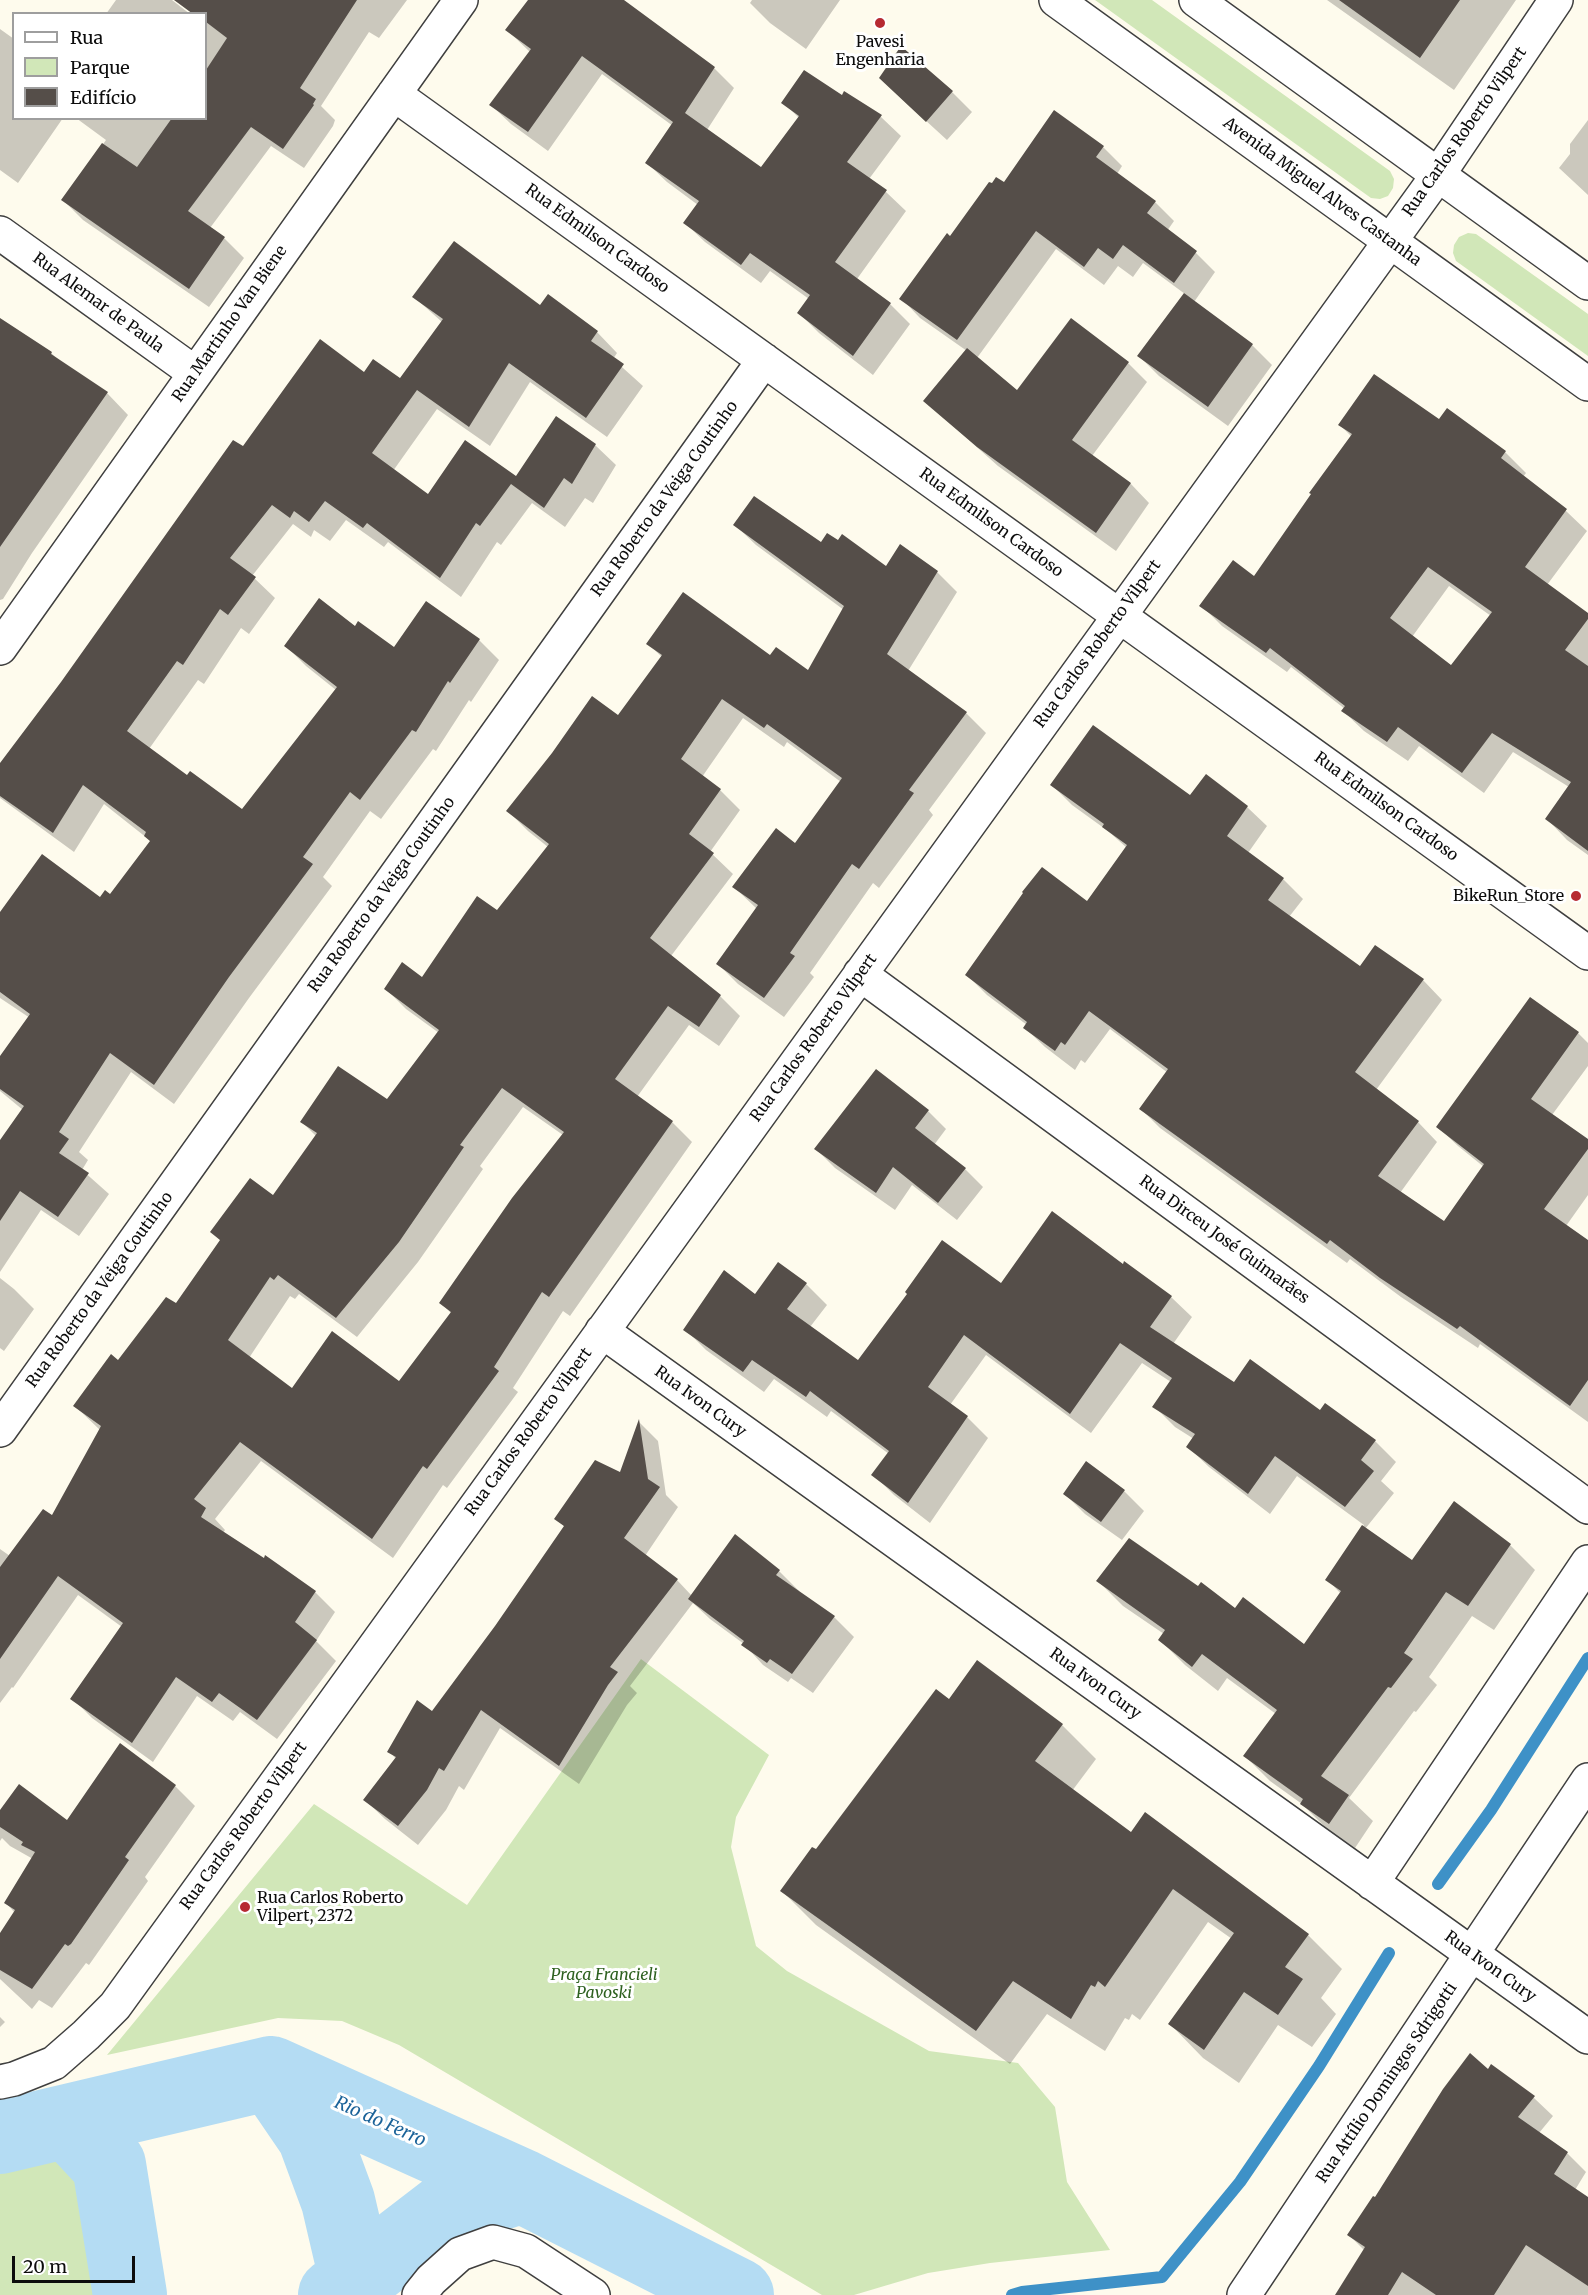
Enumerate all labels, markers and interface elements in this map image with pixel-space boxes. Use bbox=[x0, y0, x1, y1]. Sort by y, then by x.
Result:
legend bbox=[12, 12, 207, 120]
marker: Pavesi Engenharia bbox=[873, 16, 887, 30]
text: Rua bbox=[70, 26, 103, 49]
place label: Pavesi Engenharia bbox=[835, 32, 925, 70]
street label: Rua Carlos Roberto Vilpert bbox=[1399, 43, 1531, 221]
text: Parque bbox=[70, 56, 130, 79]
text: Edifício bbox=[70, 86, 136, 109]
street label: Avenida Miguel Alves Castanha bbox=[1219, 114, 1425, 270]
street label: Rua Edmilson Cardoso bbox=[521, 180, 673, 298]
street label: Rua Martinho Van Biene bbox=[169, 242, 291, 406]
street label: Rua Alemar de Paula bbox=[29, 249, 167, 357]
street label: Rua Roberto da Veiga Coutinho bbox=[588, 398, 742, 600]
street label: Rua Edmilson Cardoso bbox=[915, 464, 1067, 582]
street label: Rua Carlos Roberto Vilpert bbox=[1031, 556, 1165, 732]
street label: Rua Edmilson Cardoso bbox=[1310, 748, 1462, 866]
street label: Rua Roberto da Veiga Coutinho bbox=[305, 794, 459, 996]
place label: BikeRun_Store bbox=[1453, 886, 1564, 906]
marker: BikeRun_Store bbox=[1569, 889, 1583, 903]
street label: Rua Carlos Roberto Vilpert bbox=[747, 950, 881, 1126]
street label: Rua Dirceu José Guimarães bbox=[1135, 1172, 1313, 1308]
street label: Rua Roberto da Veiga Coutinho bbox=[23, 1189, 177, 1391]
street label: Rua Carlos Roberto Vilpert bbox=[462, 1344, 596, 1520]
street label: Rua Ivon Cury bbox=[651, 1362, 749, 1442]
street label: Rua Ivon Cury bbox=[1046, 1644, 1144, 1724]
street label: Rua Carlos Roberto Vilpert bbox=[177, 1738, 311, 1914]
place label: Rua Carlos Roberto Vilpert, 2372 bbox=[257, 1888, 403, 1926]
marker: Rua Carlos Roberto Vilpert, 2372 bbox=[238, 1900, 252, 1914]
street label: Rua Ivon Cury bbox=[1441, 1927, 1539, 2007]
park label: Praça Francieli Pavoski bbox=[551, 1965, 657, 2003]
street label: Rua Attílio Domingos Sdrigotti bbox=[1313, 1979, 1461, 2187]
water label: Rio do Ferro bbox=[331, 2092, 429, 2152]
scale bar bbox=[15, 2244, 138, 2282]
text: 20 m bbox=[23, 2255, 67, 2278]

